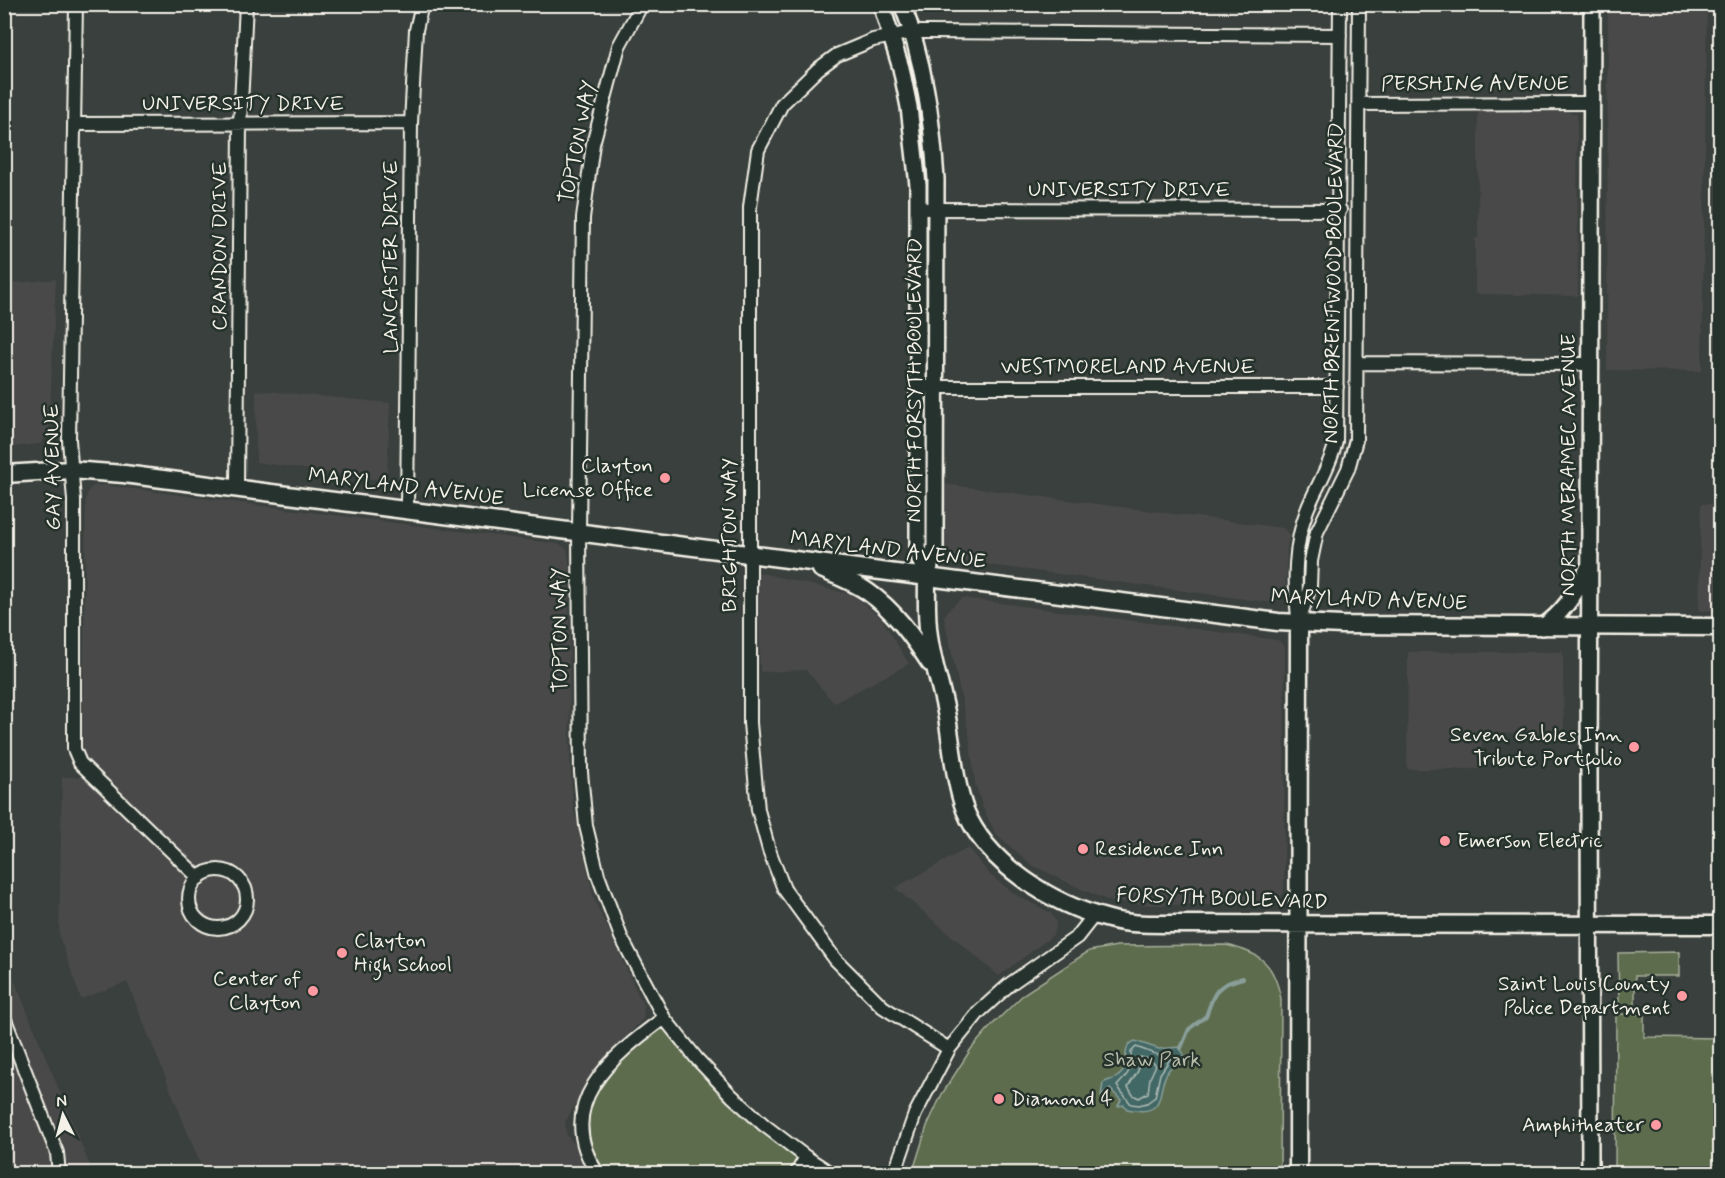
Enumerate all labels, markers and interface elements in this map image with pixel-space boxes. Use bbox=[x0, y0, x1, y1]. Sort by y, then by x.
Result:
street label: PERSHING AVENUE bbox=[1381, 70, 1569, 98]
street label: TOPTON WAY bbox=[552, 78, 604, 206]
street label: UNIVERSITY DRIVE bbox=[142, 90, 344, 118]
street label: NORTH BRENTWOOD BOULEVARD bbox=[1317, 122, 1351, 444]
street label: LANCASTER DRIVE bbox=[377, 160, 405, 354]
street label: CRANDON DRIVE bbox=[206, 161, 234, 331]
street label: UNIVERSITY DRIVE bbox=[1028, 176, 1230, 204]
street label: NORTH FORSYTH BOULEVARD bbox=[901, 238, 929, 523]
street label: NORTH MERAMEC AVENUE bbox=[1555, 334, 1583, 596]
street label: WESTMORELAND AVENUE bbox=[1001, 353, 1255, 381]
street label: GAY AVENUE bbox=[38, 403, 68, 531]
place label: Clayton License Office bbox=[522, 452, 653, 504]
street label: BRIGHTON WAY bbox=[716, 457, 744, 612]
street label: MARYLAND AVENUE bbox=[307, 461, 505, 513]
marker: Clayton License Office bbox=[658, 471, 672, 485]
street label: MARYLAND AVENUE bbox=[789, 524, 987, 576]
street label: TOPTON WAY bbox=[545, 567, 575, 693]
street label: MARYLAND AVENUE bbox=[1270, 583, 1468, 617]
place label: Seven Gables Inn Tribute Portfolio bbox=[1450, 721, 1623, 775]
marker: Seven Gables Inn Tribute Portfolio bbox=[1627, 740, 1641, 754]
place label: Emerson Electric bbox=[1457, 827, 1603, 855]
marker: Emerson Electric bbox=[1438, 834, 1452, 848]
place label: Residence Inn bbox=[1095, 835, 1223, 863]
marker: Residence Inn bbox=[1076, 842, 1090, 856]
street label: FORSYTH BOULEVARD bbox=[1116, 881, 1328, 917]
place label: Clayton High School bbox=[354, 927, 452, 981]
marker: Clayton High School bbox=[335, 946, 349, 960]
place label: Center of Clayton bbox=[213, 965, 301, 1017]
place label: Saint Louis County Police Department bbox=[1498, 970, 1670, 1022]
marker: Center of Clayton bbox=[306, 984, 320, 998]
marker: Saint Louis County Police Department bbox=[1675, 989, 1689, 1003]
park label: Shaw Park bbox=[1103, 1046, 1201, 1074]
north arrow bbox=[33, 1085, 93, 1145]
place label: Diamond 4 bbox=[1011, 1085, 1113, 1113]
text: N bbox=[55, 1091, 68, 1113]
marker: Diamond 4 bbox=[992, 1092, 1006, 1106]
place label: Amphitheater bbox=[1522, 1111, 1644, 1139]
marker: Amphitheater bbox=[1649, 1118, 1663, 1132]

